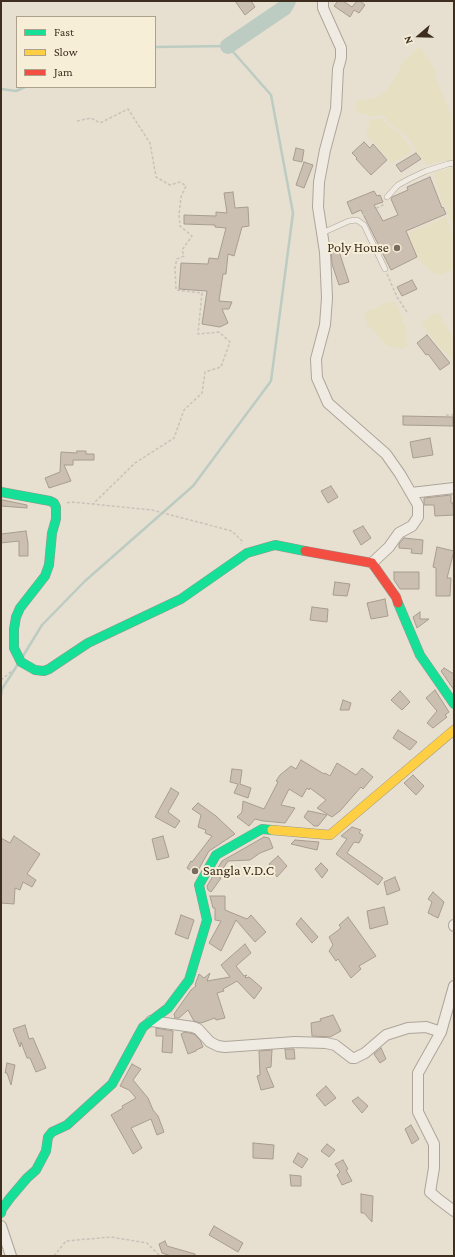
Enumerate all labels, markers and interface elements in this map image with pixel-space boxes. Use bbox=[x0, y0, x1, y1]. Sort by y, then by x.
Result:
legend bbox=[16, 16, 156, 88]
north arrow bbox=[399, 16, 439, 56]
text: Fast bbox=[54, 25, 74, 39]
text: N bbox=[401, 35, 415, 46]
text: Slow bbox=[54, 45, 78, 59]
text: Jam bbox=[54, 65, 73, 79]
place label: Poly House bbox=[327, 240, 389, 256]
marker: Poly House bbox=[392, 243, 402, 253]
place label: Sangla V.D.C bbox=[203, 863, 274, 879]
marker: Sangla V.D.C bbox=[190, 866, 200, 876]

